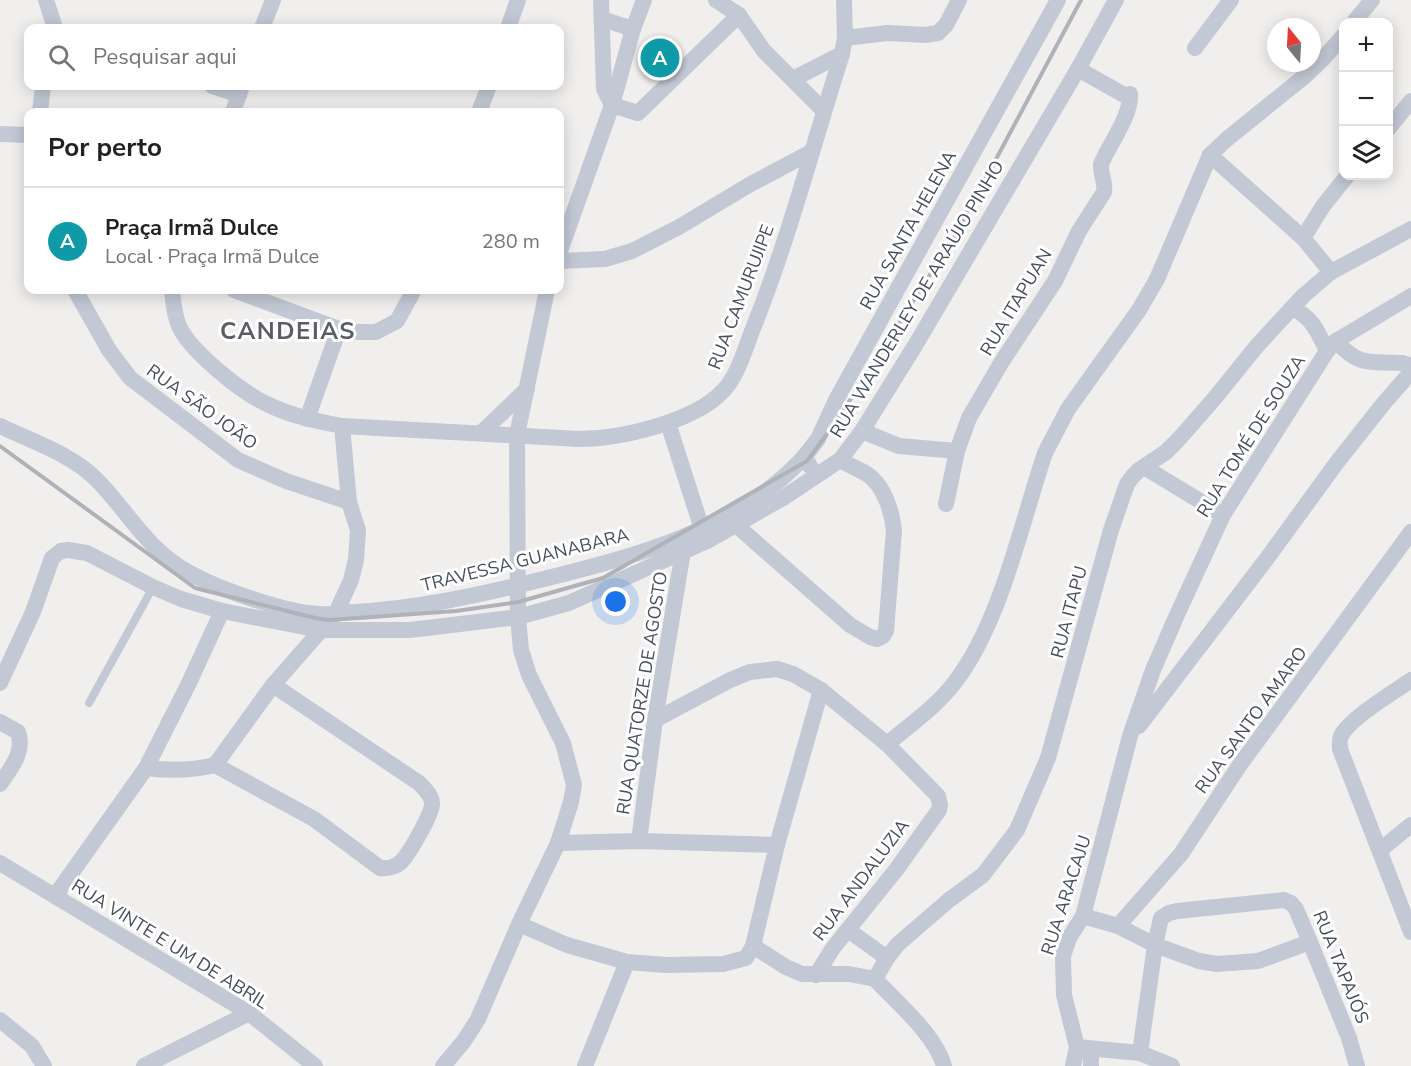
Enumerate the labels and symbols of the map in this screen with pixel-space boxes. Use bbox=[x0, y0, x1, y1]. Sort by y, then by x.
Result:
north arrow bbox=[1267, 18, 1321, 72]
pin: A bbox=[640, 36, 680, 80]
street label: RUA SANTA HELENA bbox=[854, 146, 962, 314]
street label: RUA WANDERLEY DE ARAÚJO PINHO bbox=[824, 156, 1010, 442]
street label: RUA CAMURUJIPE bbox=[702, 221, 780, 373]
street label: RUA ITAPUAN bbox=[975, 244, 1057, 360]
district label: CANDEIAS bbox=[220, 315, 356, 347]
street label: RUA TOMÉ DE SOUZA bbox=[1191, 350, 1311, 522]
street label: RUA SÃO JOÃO bbox=[142, 359, 262, 455]
street label: TRAVESSA GUANABARA bbox=[419, 523, 631, 597]
street label: RUA ITAPU bbox=[1045, 563, 1093, 661]
street label: RUA QUATORZE DE AGOSTO bbox=[611, 570, 673, 816]
your location bbox=[601, 587, 630, 616]
street label: RUA SANTO AMARO bbox=[1190, 642, 1312, 798]
street label: RUA ANDALUZIA bbox=[807, 814, 915, 946]
street label: RUA ARACAJU bbox=[1035, 832, 1097, 958]
street label: RUA VINTE E UM DE ABRIL bbox=[67, 874, 273, 1015]
street label: RUA TAPAJÓS bbox=[1307, 907, 1375, 1027]

